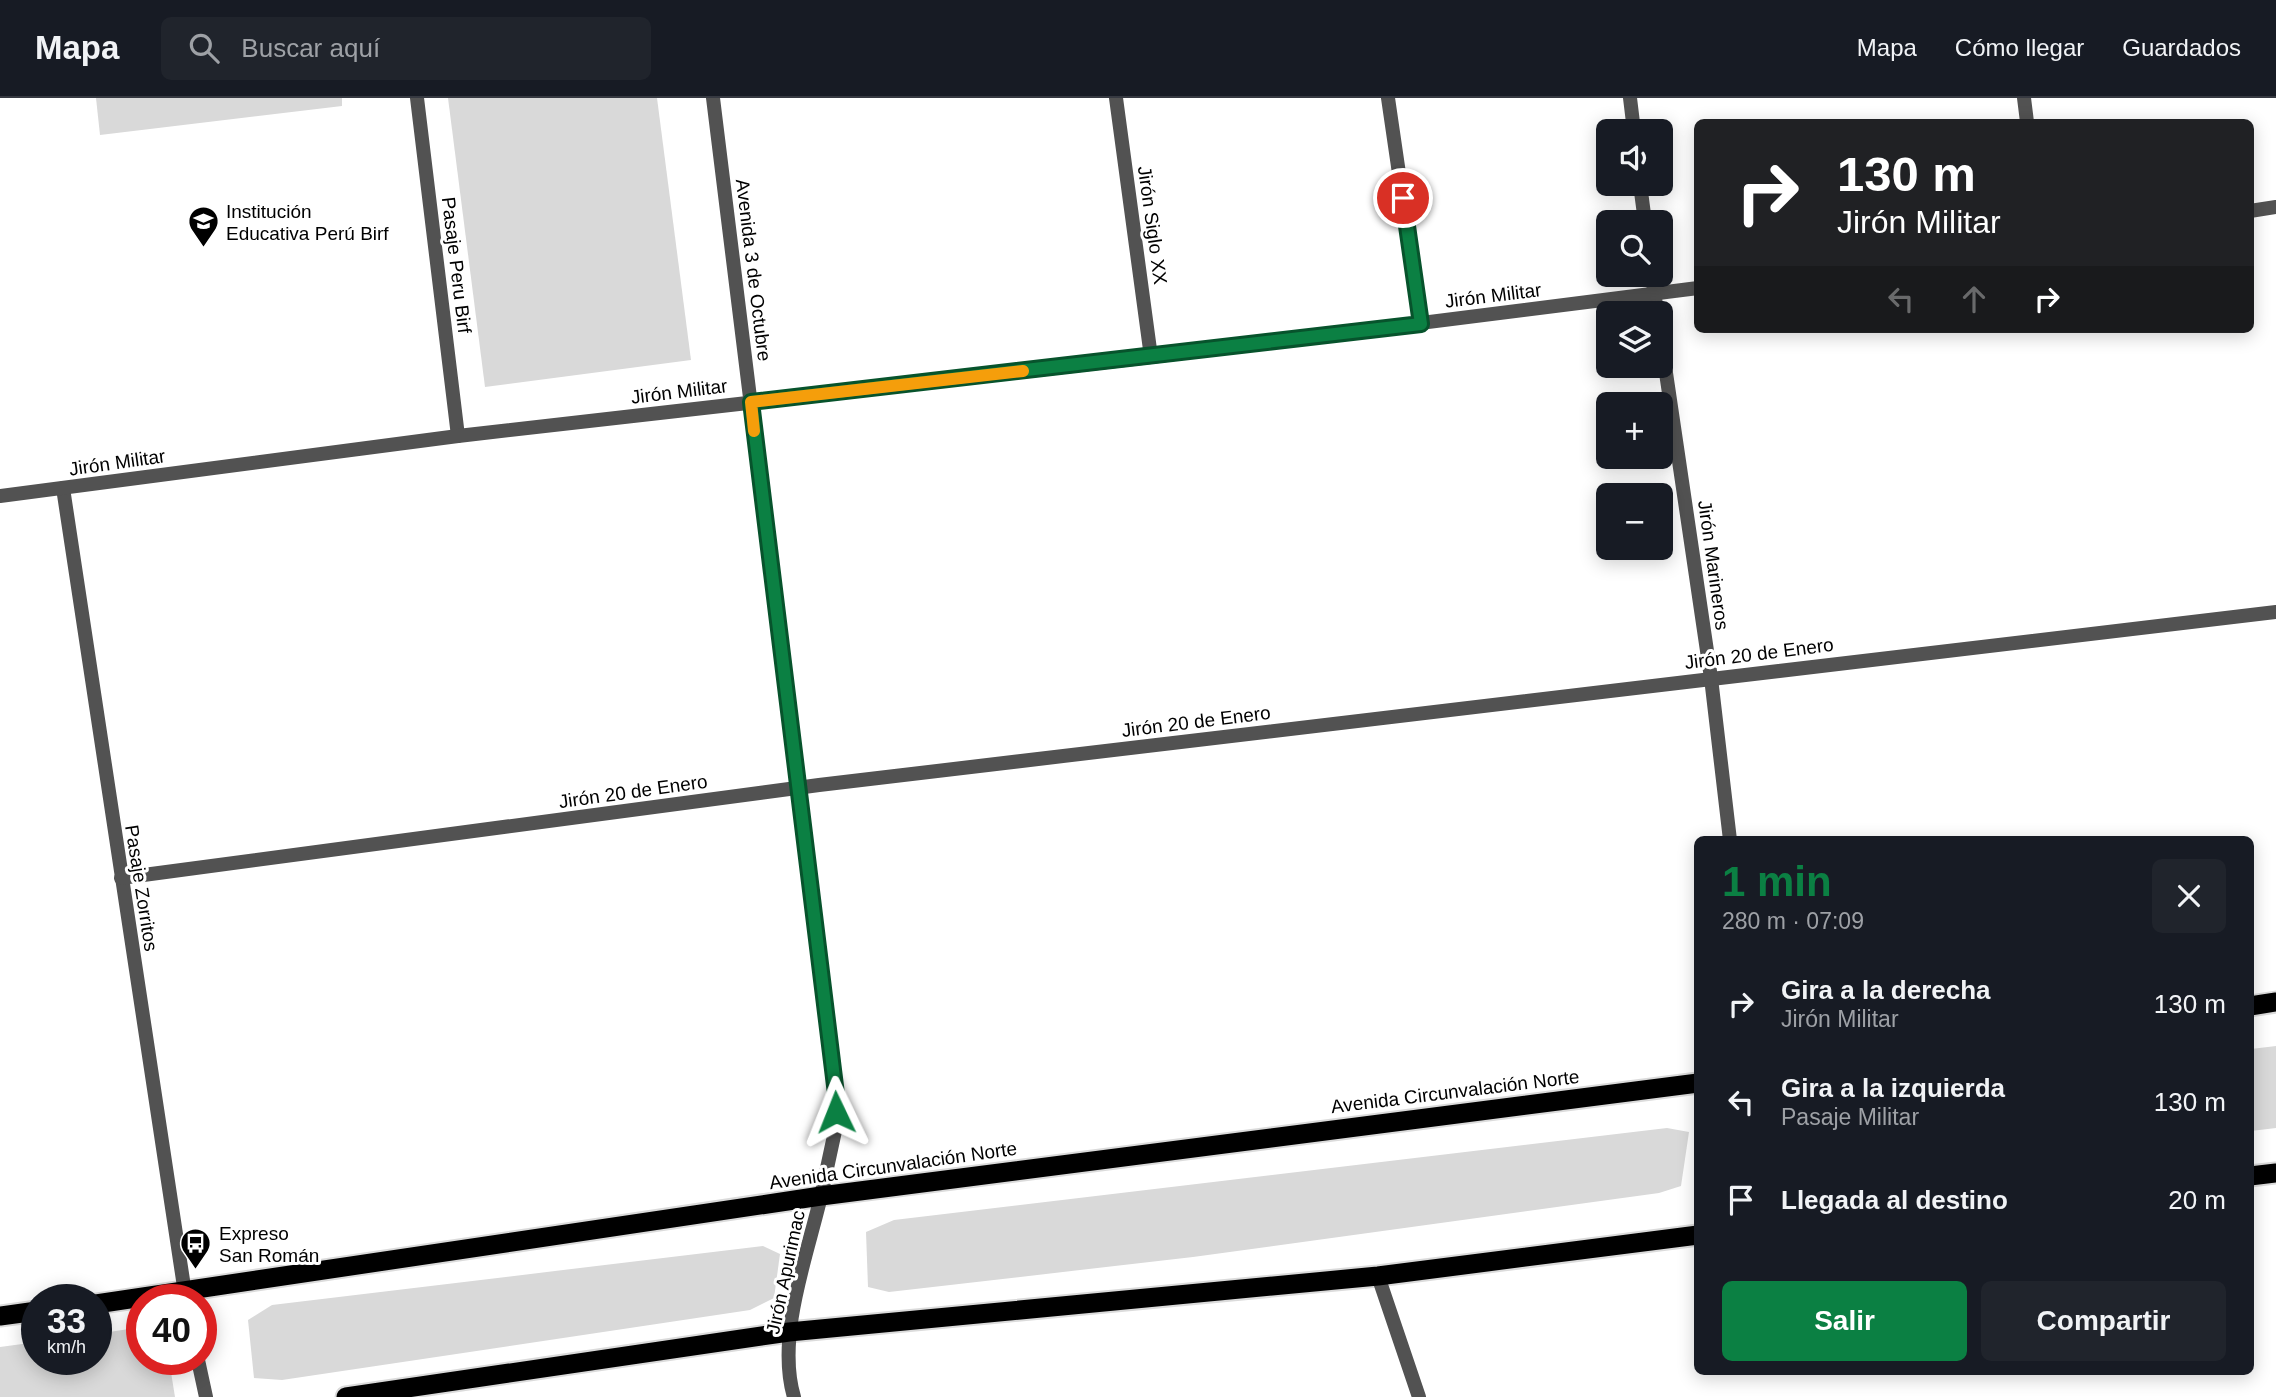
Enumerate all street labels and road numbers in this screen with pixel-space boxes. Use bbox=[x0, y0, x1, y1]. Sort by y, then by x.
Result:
street label: Jirón Siglo XX bbox=[1134, 165, 1171, 286]
street label: Avenida 3 de Octubre bbox=[732, 178, 775, 362]
street label: Pasaje Peru Birf bbox=[438, 196, 475, 335]
street label: Jirón Militar bbox=[1444, 279, 1543, 312]
street label: Jirón Militar bbox=[630, 375, 729, 408]
street label: Jirón Militar bbox=[68, 445, 167, 480]
street label: Jirón Marineros bbox=[1694, 499, 1733, 631]
street label: Jirón 20 de Enero bbox=[1683, 634, 1835, 673]
street label: Jirón 20 de Enero bbox=[1120, 702, 1272, 741]
street label: Jirón 20 de Enero bbox=[557, 771, 709, 812]
street label: Pasaje Zorritos bbox=[121, 823, 162, 953]
street label: Avenida Circunvalación Norte bbox=[1330, 1066, 1580, 1117]
street label: Avenida Circunvalación Norte bbox=[768, 1138, 1018, 1193]
street label: Jirón Apurimac bbox=[762, 1208, 809, 1336]

